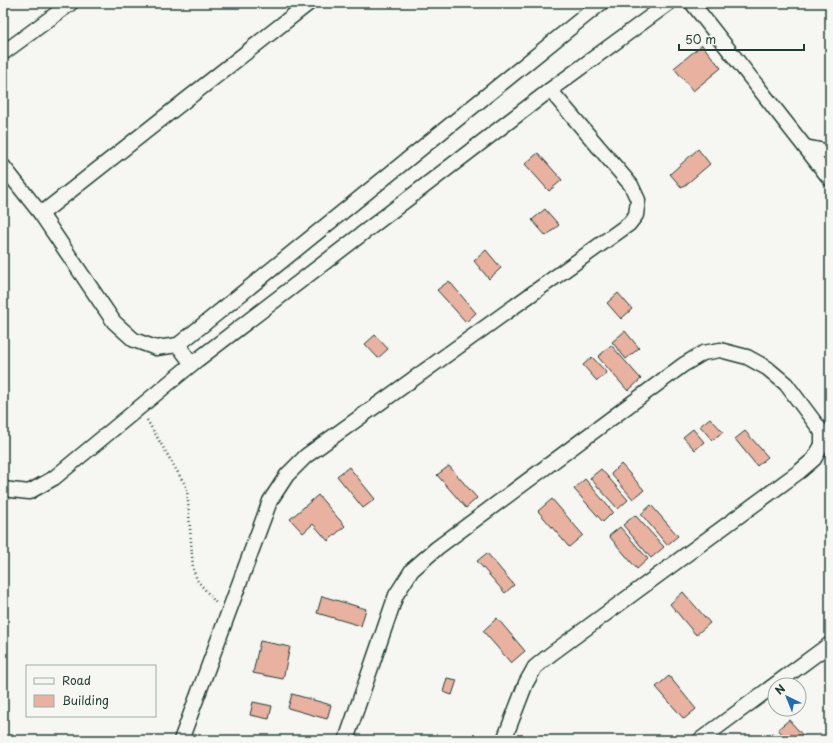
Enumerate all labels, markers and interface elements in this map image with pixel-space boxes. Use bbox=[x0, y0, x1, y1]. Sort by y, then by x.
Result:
scale bar bbox=[679, 26, 804, 52]
text: 50 m bbox=[685, 30, 716, 48]
legend bbox=[26, 665, 156, 717]
text: Road bbox=[62, 671, 91, 689]
north arrow bbox=[767, 677, 807, 717]
text: N bbox=[771, 680, 789, 699]
text: Building bbox=[62, 691, 109, 709]

